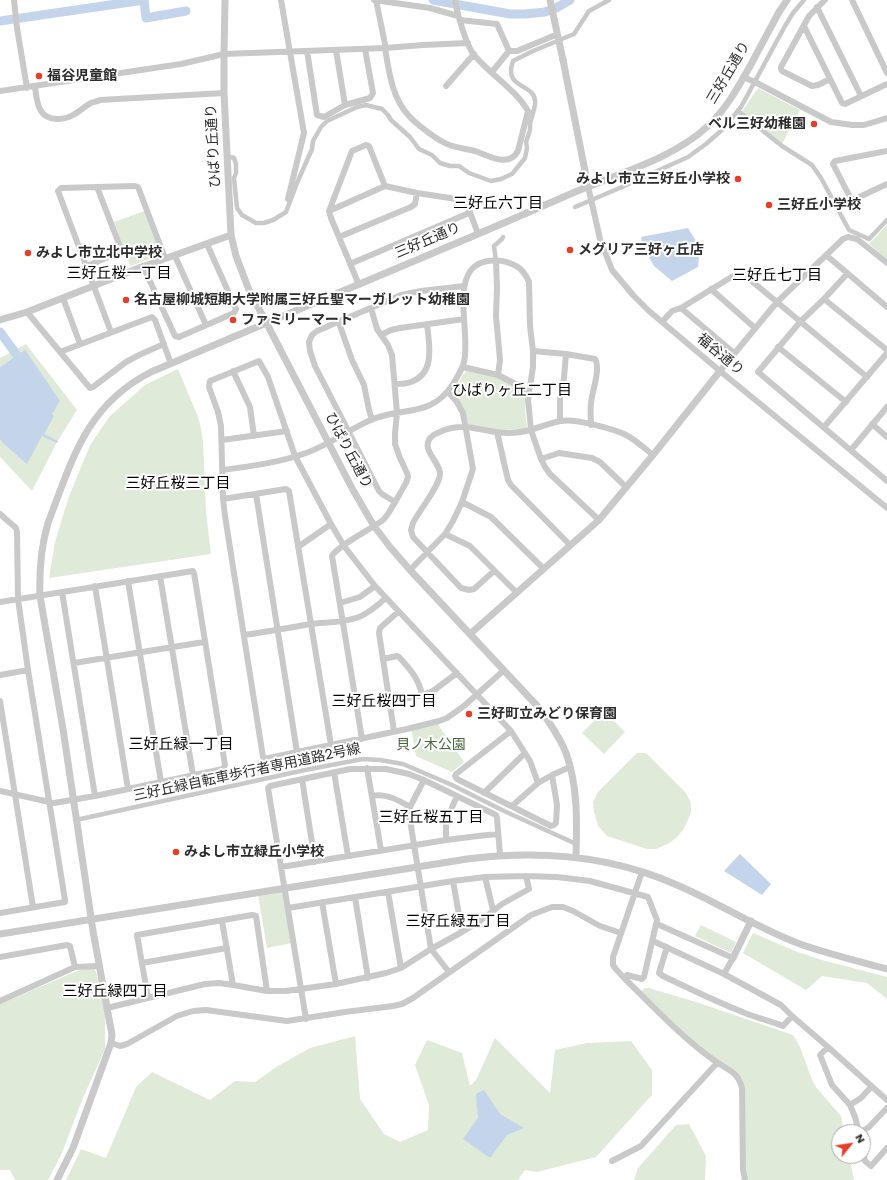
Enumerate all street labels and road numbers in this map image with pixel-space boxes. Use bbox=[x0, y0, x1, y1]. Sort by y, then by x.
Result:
street label: 三好丘通り bbox=[704, 39, 754, 107]
street label: ひばり丘通り bbox=[203, 104, 225, 188]
street label: 三好丘通り bbox=[393, 220, 463, 262]
street label: 福谷通り bbox=[693, 331, 747, 379]
street label: ひばり丘通り bbox=[321, 410, 375, 492]
street label: 三好丘緑自転車歩行者専用道路2号線 bbox=[132, 741, 362, 805]

